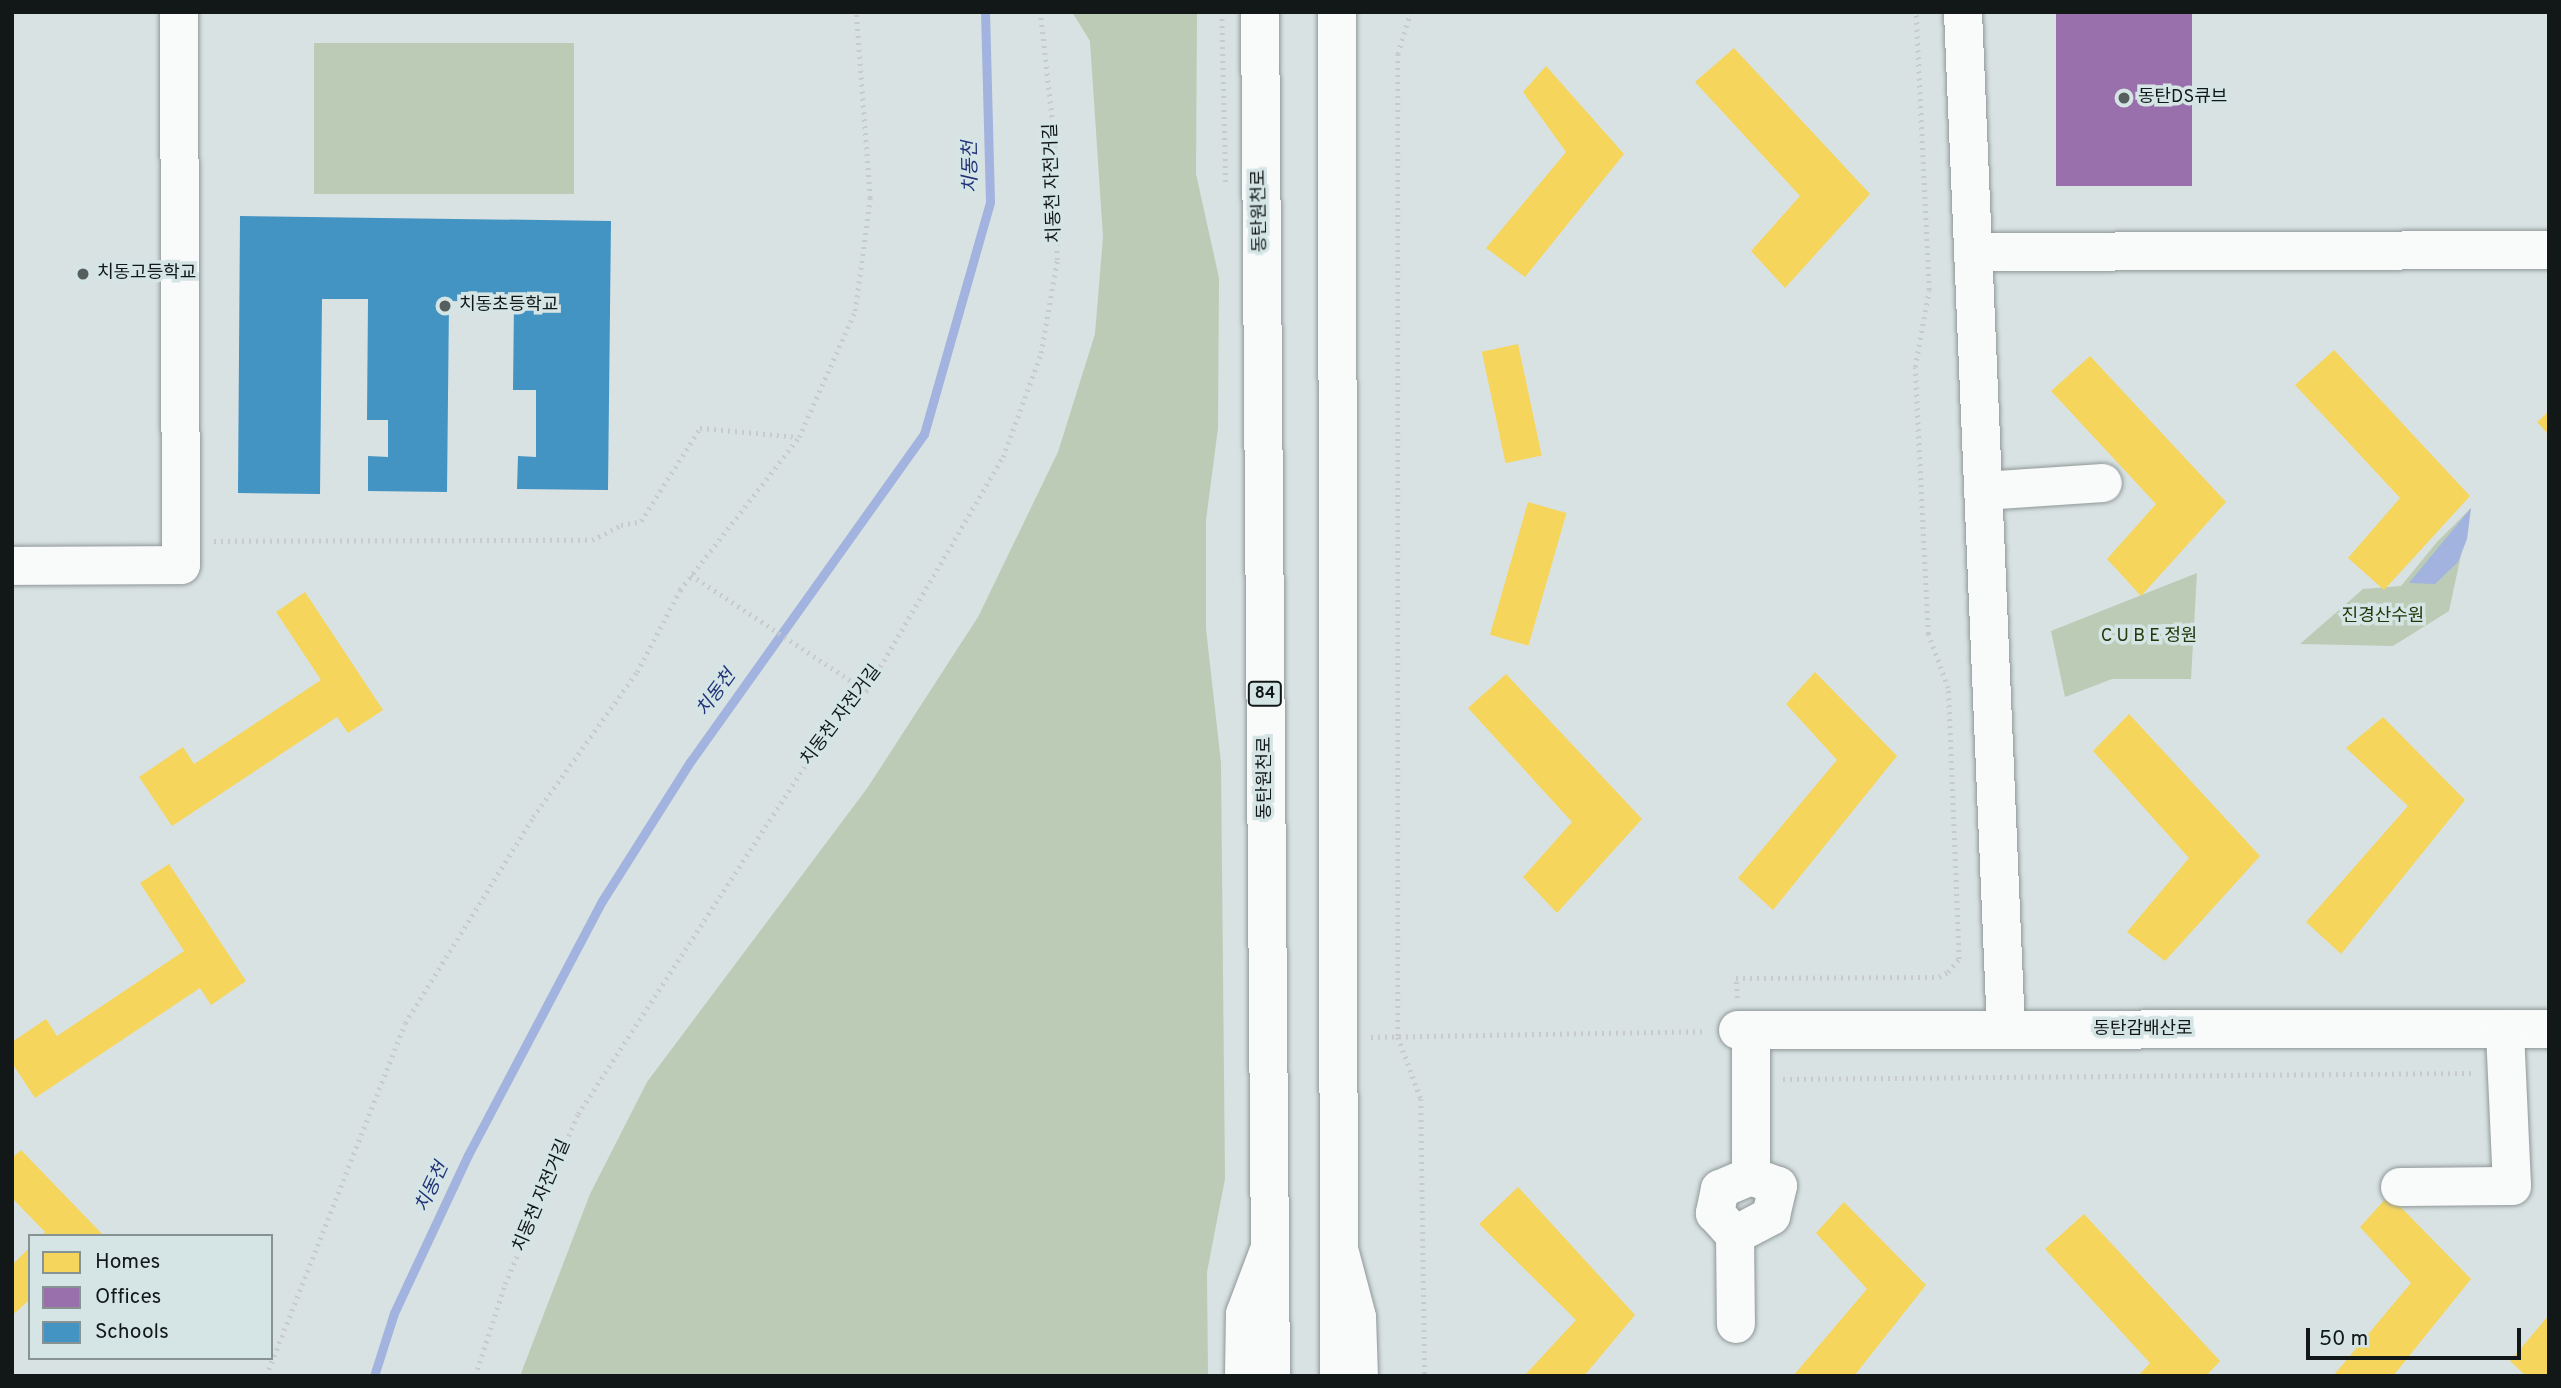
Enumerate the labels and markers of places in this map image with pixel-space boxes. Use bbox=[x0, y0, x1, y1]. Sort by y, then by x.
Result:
place label: 동탄DS큐브 bbox=[2138, 87, 2227, 109]
marker: 동탄DS큐브 bbox=[2116, 90, 2132, 106]
place label: 치동고등학교 bbox=[97, 263, 196, 285]
marker: 치동고등학교 bbox=[75, 266, 91, 282]
place label: 치동초등학교 bbox=[459, 295, 558, 317]
marker: 치동초등학교 bbox=[437, 298, 453, 314]

